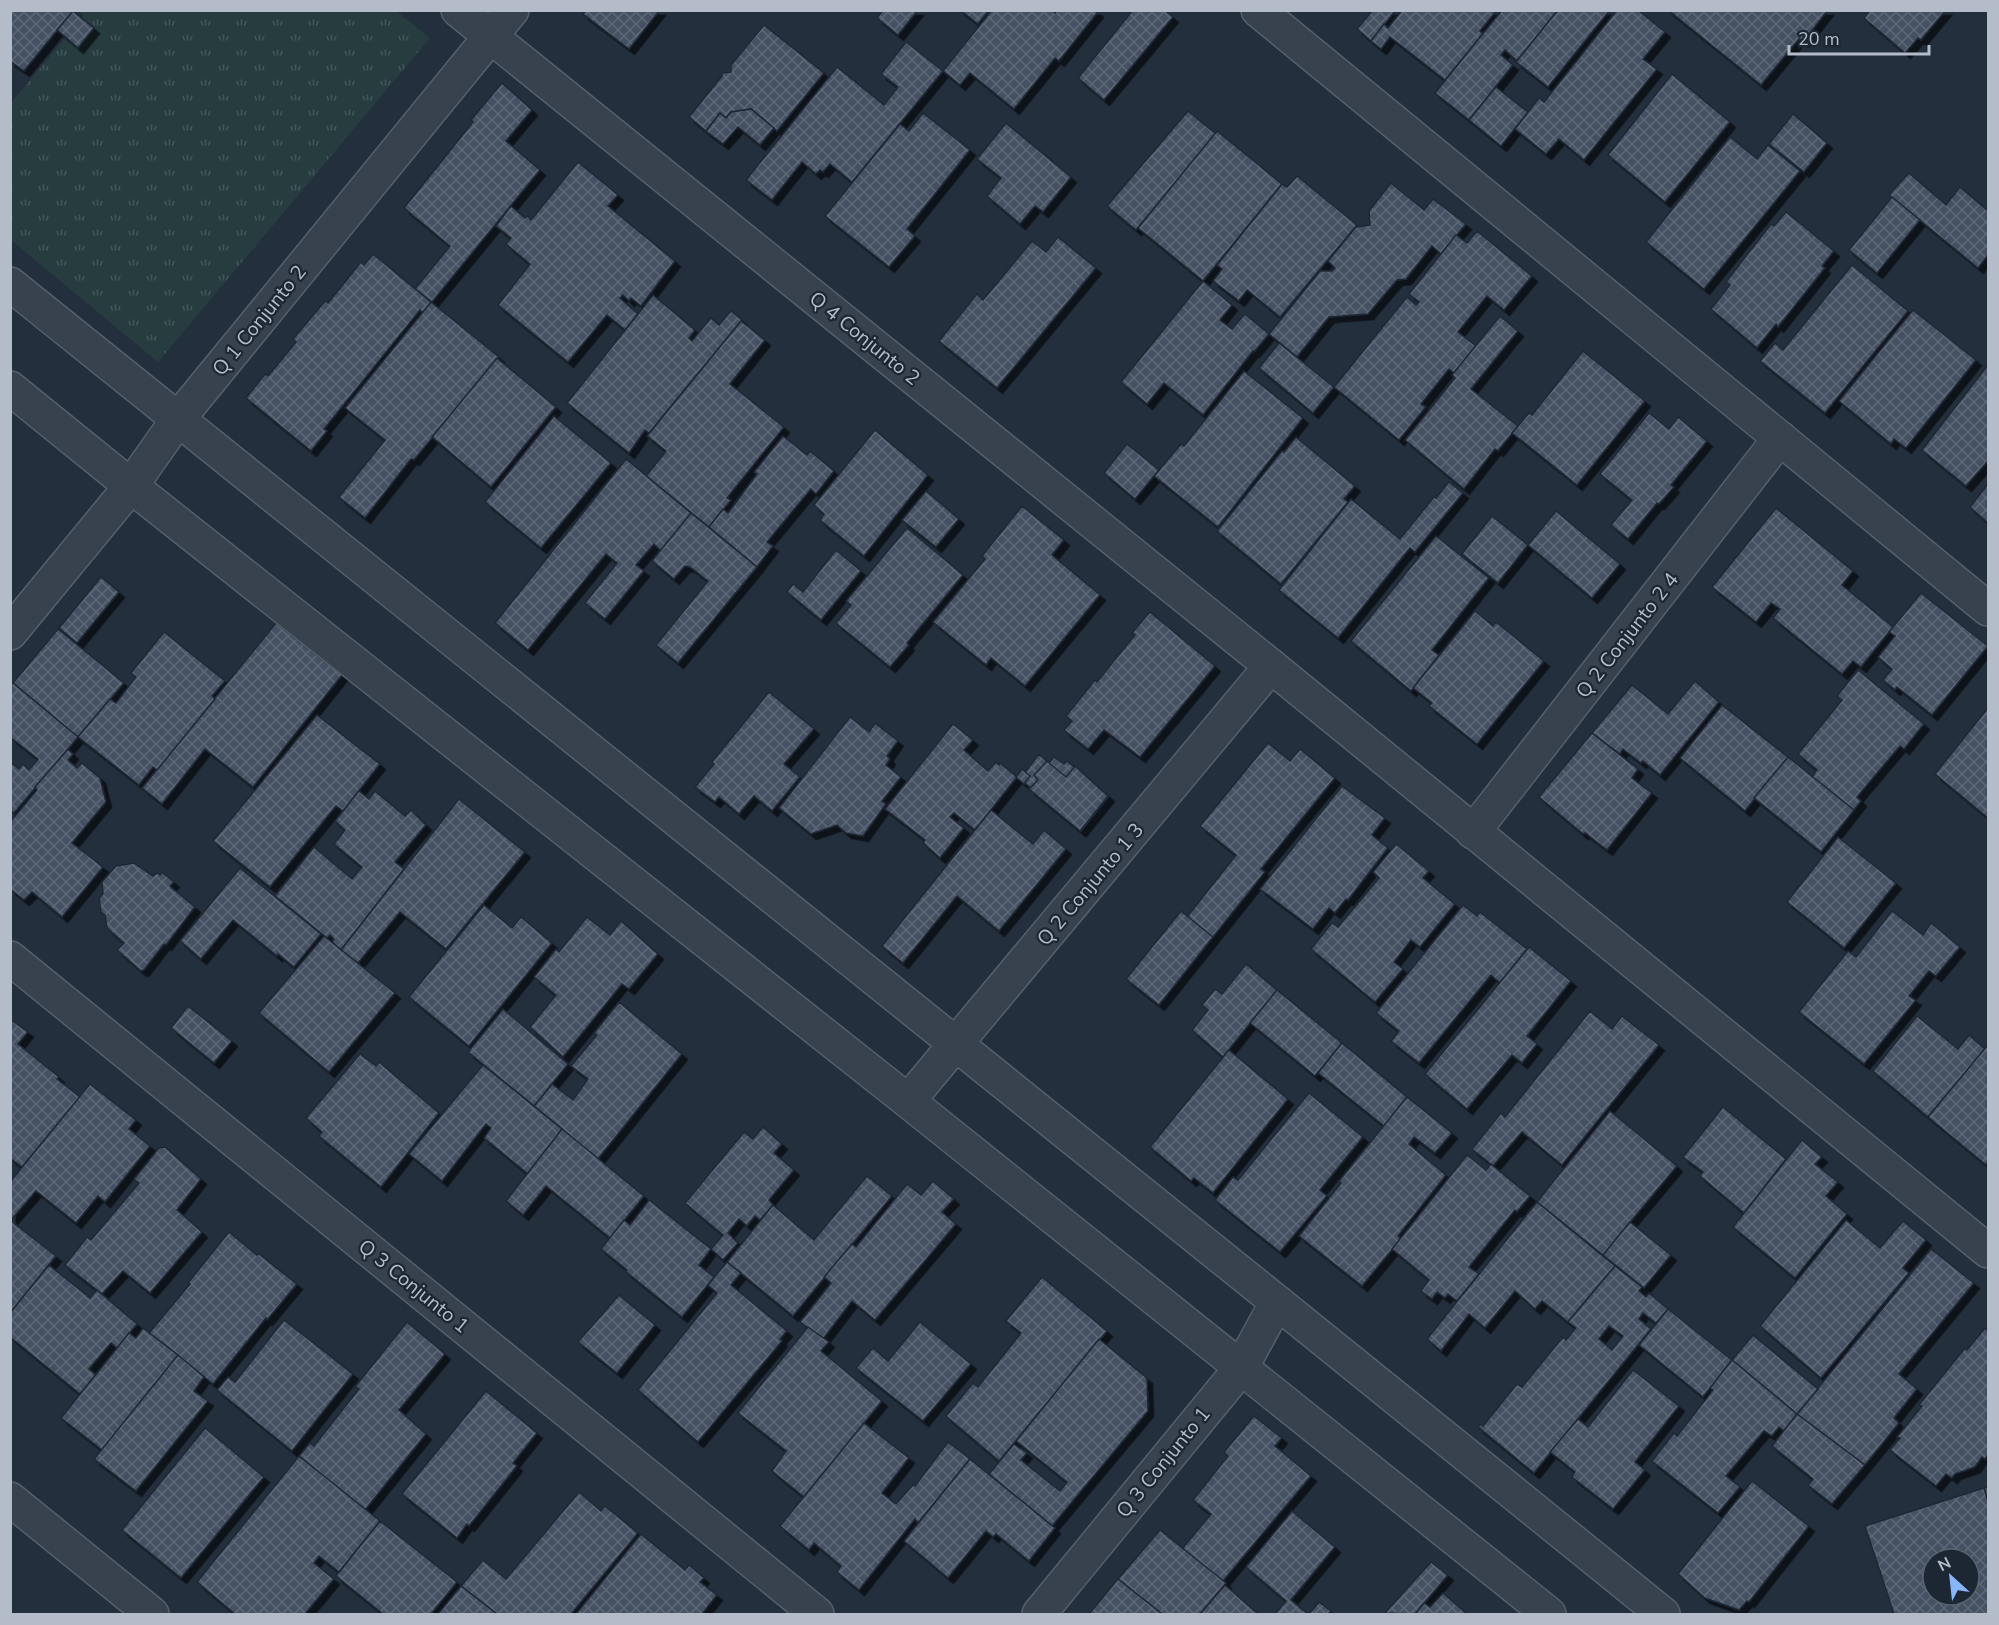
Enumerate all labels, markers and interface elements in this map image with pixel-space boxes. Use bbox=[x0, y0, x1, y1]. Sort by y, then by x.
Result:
scale bar bbox=[1789, 18, 1928, 56]
text: 20 m bbox=[1798, 27, 1840, 51]
street label: Q 1 Conjunto 2 bbox=[206, 259, 312, 381]
street label: Q 4 Conjunto 2 bbox=[804, 285, 926, 391]
street label: Q 2 Conjunto 2 4 bbox=[1570, 567, 1685, 704]
street label: Q 2 Conjunto 1 3 bbox=[1031, 817, 1150, 951]
street label: Q 3 Conjunto 1 bbox=[353, 1233, 475, 1339]
street label: Q 3 Conjunto 1 bbox=[1110, 1401, 1216, 1523]
north arrow bbox=[1921, 1547, 1981, 1607]
text: N bbox=[1934, 1552, 1955, 1577]

